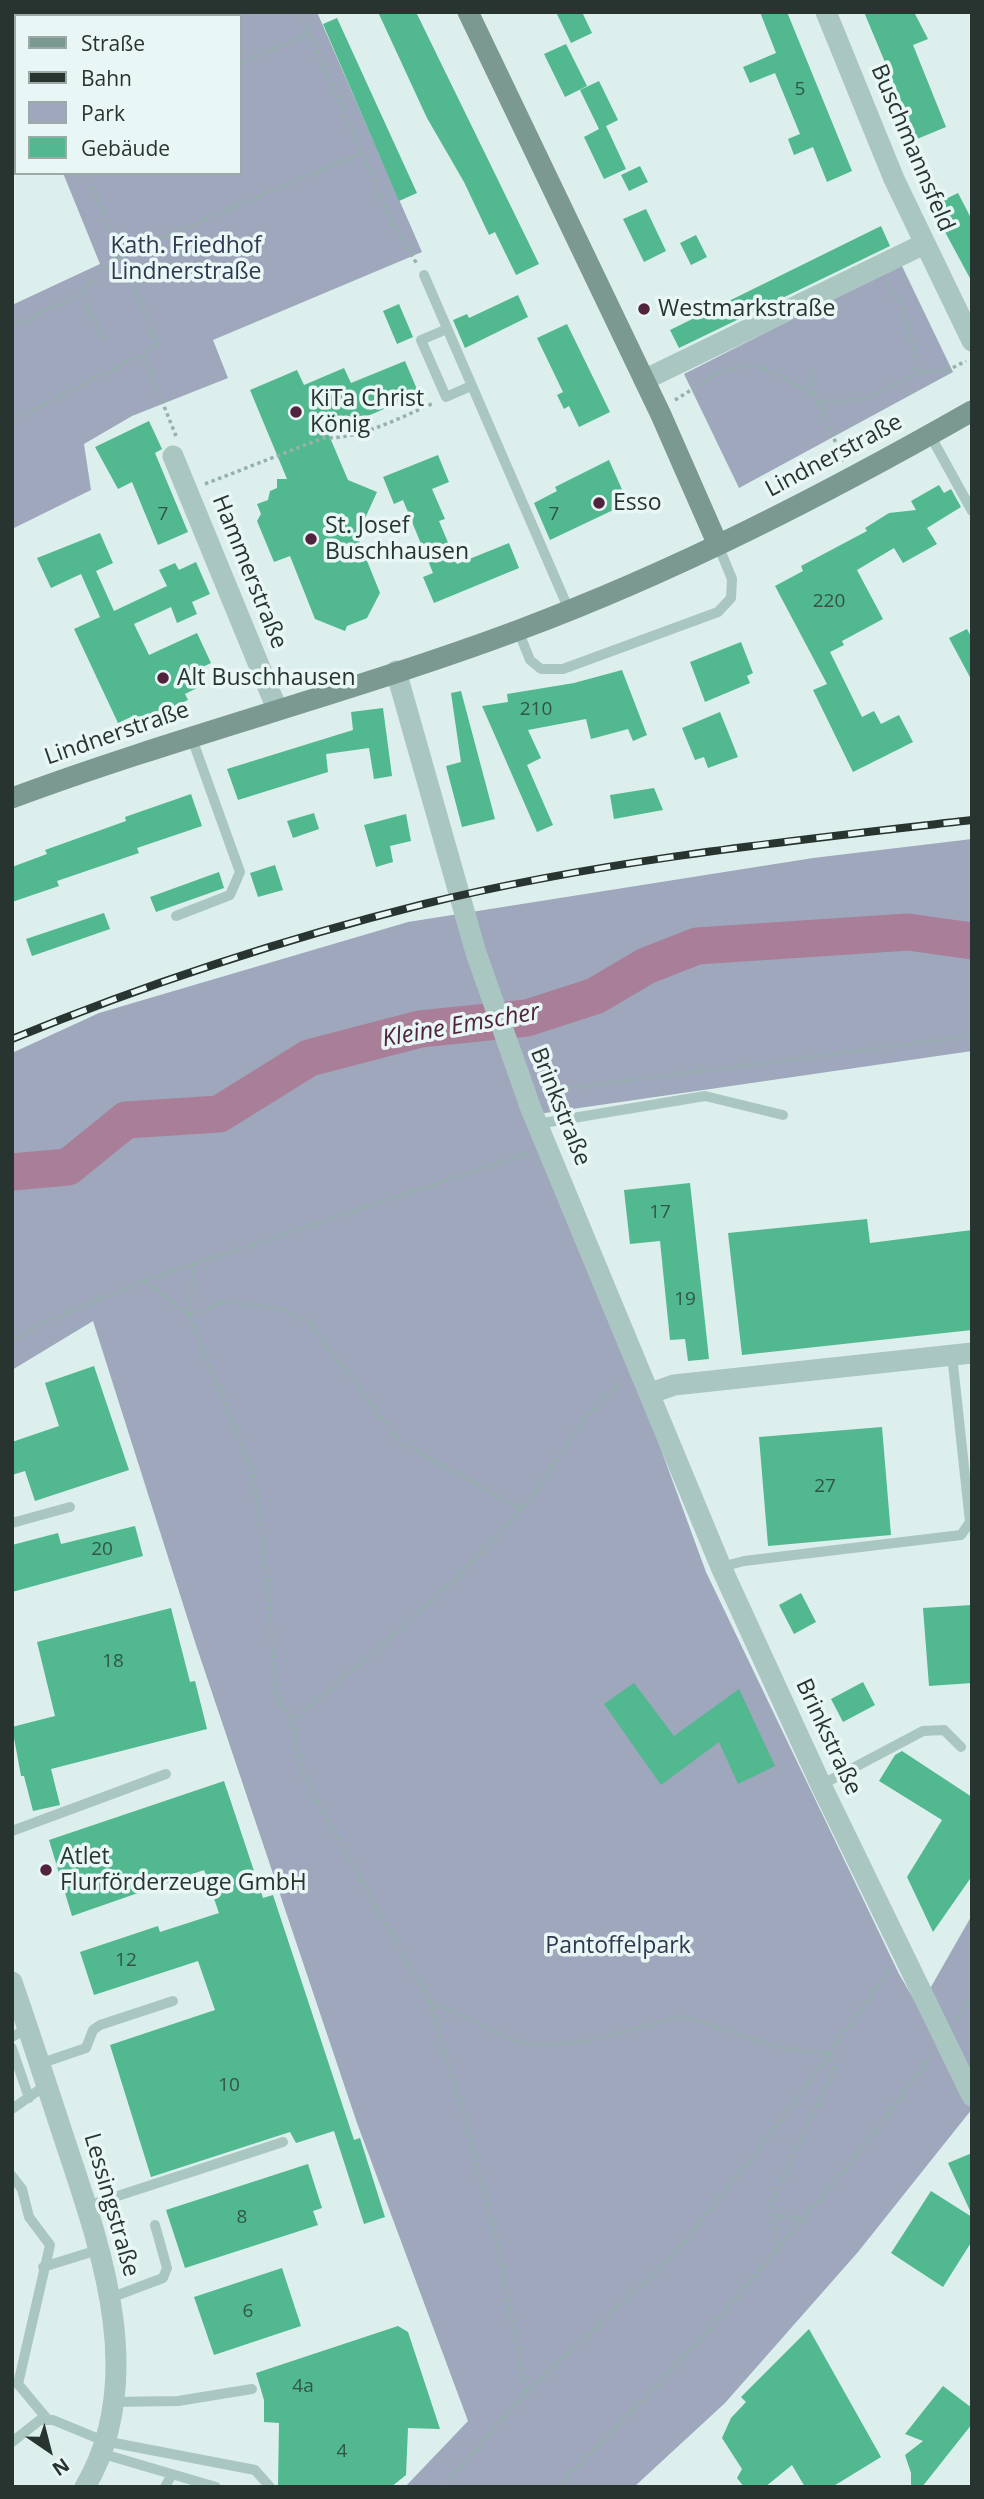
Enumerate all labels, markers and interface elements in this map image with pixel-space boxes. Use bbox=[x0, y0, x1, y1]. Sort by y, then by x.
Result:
legend bbox=[14, 14, 242, 175]
text: Straße bbox=[81, 29, 145, 57]
street label: Buschmannsfeld bbox=[864, 60, 960, 236]
text: Bahn bbox=[81, 64, 132, 92]
house number: 5 bbox=[795, 79, 805, 101]
text: Park bbox=[81, 99, 125, 127]
text: Gebäude bbox=[81, 134, 170, 162]
park label: Kath. Friedhof Lindnerstraße bbox=[111, 232, 261, 286]
place label: Westmarkstraße bbox=[658, 295, 835, 323]
marker: Westmarkstraße bbox=[636, 301, 652, 317]
place label: KiTa Christ König bbox=[310, 385, 424, 439]
marker: KiTa Christ König bbox=[288, 404, 304, 420]
street label: Lindnerstraße bbox=[761, 408, 907, 504]
place label: Esso bbox=[613, 489, 662, 517]
street label: Hammerstraße bbox=[206, 491, 292, 653]
marker: Esso bbox=[591, 495, 607, 511]
house number: 7 bbox=[158, 504, 168, 526]
house number: 7 bbox=[549, 504, 559, 526]
place label: St. Josef Buschhausen bbox=[325, 512, 469, 566]
marker: St. Josef Buschhausen bbox=[303, 531, 319, 547]
house number: 220 bbox=[813, 591, 845, 613]
place label: Alt Buschhausen bbox=[177, 664, 356, 692]
marker: Alt Buschhausen bbox=[155, 670, 171, 686]
street label: Lindnerstraße bbox=[41, 696, 193, 772]
house number: 210 bbox=[520, 699, 552, 721]
water label: Kleine Emscher bbox=[380, 998, 542, 1054]
street label: Brinkstraße bbox=[524, 1044, 596, 1170]
house number: 17 bbox=[649, 1202, 671, 1224]
house number: 19 bbox=[674, 1289, 696, 1311]
house number: 27 bbox=[814, 1476, 836, 1498]
house number: 20 bbox=[91, 1539, 113, 1561]
house number: 18 bbox=[102, 1651, 124, 1673]
street label: Brinkstraße bbox=[789, 1675, 867, 1799]
place label: Atlet Flurförderzeuge GmbH bbox=[60, 1843, 307, 1897]
marker: Atlet Flurförderzeuge GmbH bbox=[38, 1862, 54, 1878]
park label: Pantoffelpark bbox=[545, 1932, 691, 1960]
house number: 12 bbox=[115, 1950, 137, 1972]
house number: 10 bbox=[218, 2075, 240, 2097]
street label: Lessingstraße bbox=[77, 2130, 145, 2280]
house number: 8 bbox=[237, 2207, 247, 2229]
house number: 6 bbox=[243, 2301, 253, 2323]
house number: 4a bbox=[292, 2376, 314, 2398]
north arrow bbox=[14, 2415, 84, 2485]
house number: 4 bbox=[337, 2441, 347, 2463]
text: N bbox=[47, 2452, 75, 2482]

